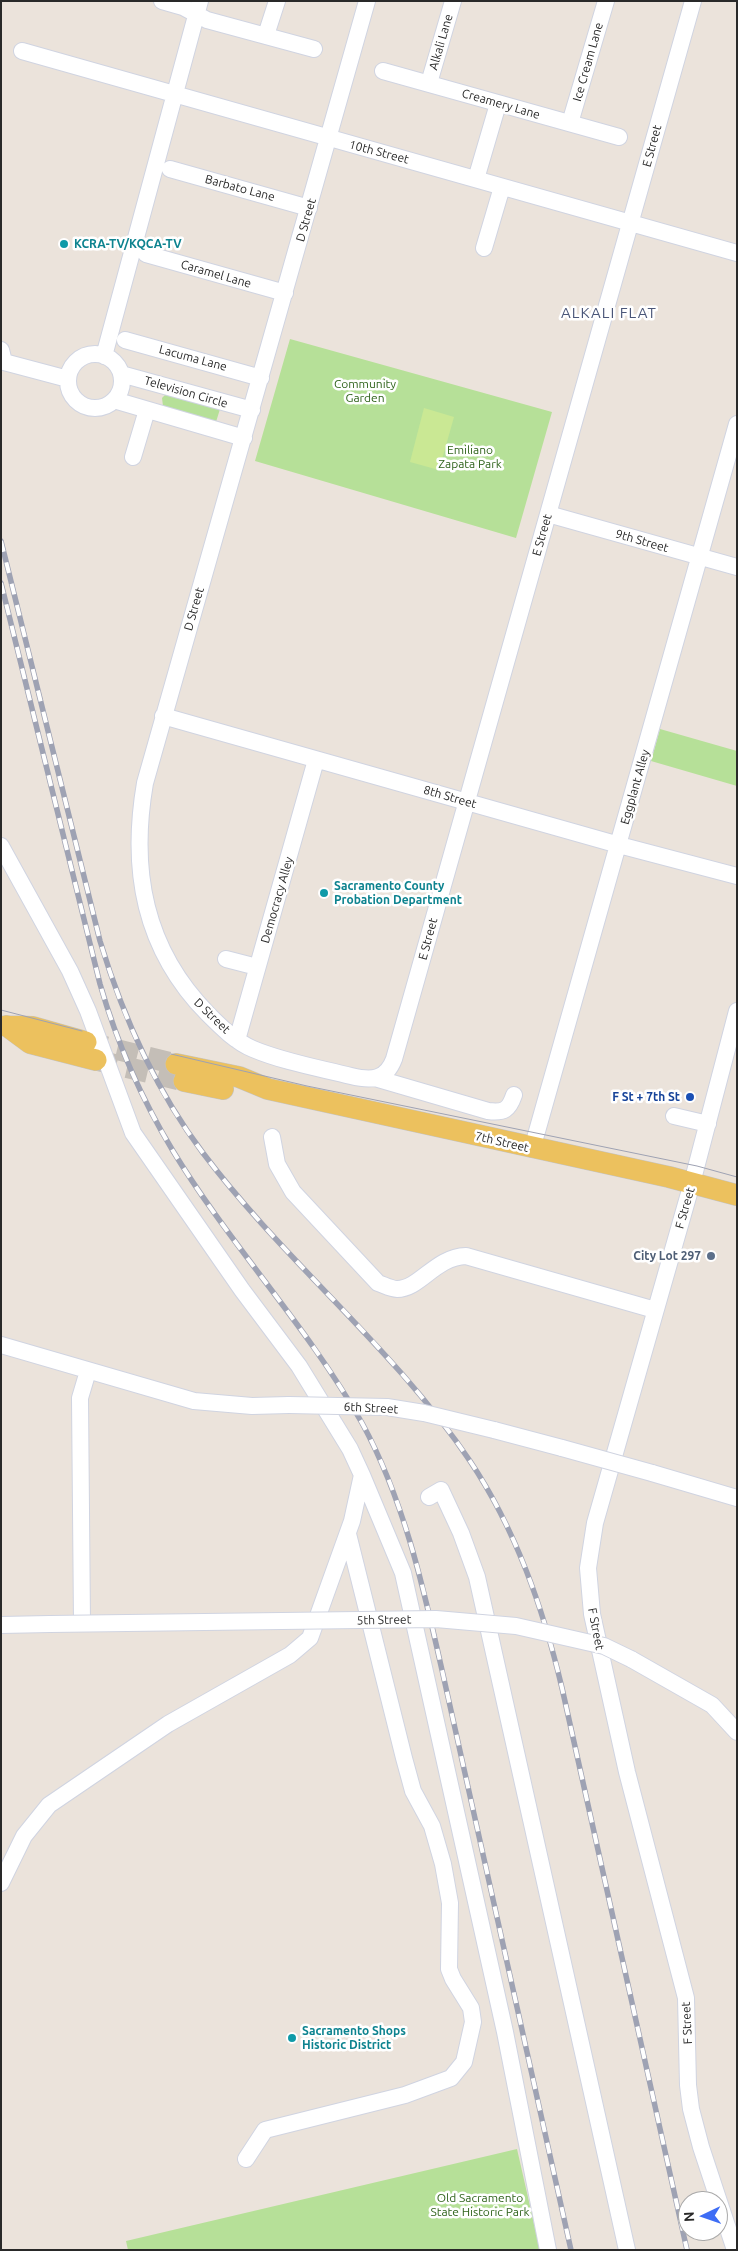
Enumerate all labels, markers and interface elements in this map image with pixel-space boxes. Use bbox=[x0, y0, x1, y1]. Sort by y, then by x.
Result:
street label: Alkali Lane bbox=[426, 12, 456, 72]
street label: Ice Cream Lane bbox=[570, 21, 606, 103]
street label: Creamery Lane bbox=[460, 86, 542, 122]
street label: E Street bbox=[639, 123, 665, 169]
street label: 10th Street bbox=[348, 137, 410, 167]
street label: Barbato Lane bbox=[203, 172, 277, 204]
street label: D Street bbox=[293, 197, 319, 243]
place label: KCRA-TV/KQCA-TV bbox=[74, 237, 182, 251]
marker: KCRA-TV/KQCA-TV bbox=[58, 238, 70, 250]
street label: Caramel Lane bbox=[179, 257, 253, 291]
district label: ALKALI FLAT bbox=[560, 304, 658, 322]
street label: Lacuma Lane bbox=[157, 342, 229, 374]
street label: Television Circle bbox=[143, 373, 229, 411]
park label: Community Garden bbox=[334, 377, 396, 405]
park label: Emiliano Zapata Park bbox=[438, 443, 502, 471]
street label: E Street bbox=[529, 512, 555, 558]
street label: 9th Street bbox=[614, 527, 670, 555]
street label: D Street bbox=[181, 586, 207, 632]
street label: Eggplant Alley bbox=[617, 748, 653, 826]
street label: 8th Street bbox=[422, 783, 478, 811]
street label: Democracy Alley bbox=[258, 855, 296, 945]
place label: Sacramento County Probation Department bbox=[334, 879, 462, 907]
marker: Sacramento County Probation Department bbox=[318, 887, 330, 899]
street label: E Street bbox=[415, 916, 441, 962]
street label: D Street bbox=[191, 995, 233, 1037]
place label: F St + 7th St bbox=[612, 1090, 680, 1104]
marker: F St + 7th St bbox=[684, 1091, 696, 1103]
street label: 7th Street bbox=[474, 1129, 530, 1155]
street label: F Street bbox=[672, 1186, 698, 1230]
place label: City Lot 297 bbox=[633, 1249, 701, 1263]
marker: City Lot 297 bbox=[705, 1250, 717, 1262]
street label: 6th Street bbox=[343, 1399, 399, 1417]
street label: F Street bbox=[585, 1607, 607, 1651]
street label: 5th Street bbox=[357, 1612, 411, 1628]
street label: F Street bbox=[679, 2001, 695, 2045]
place label: Sacramento Shops Historic District bbox=[302, 2024, 406, 2052]
marker: Sacramento Shops Historic District bbox=[286, 2032, 298, 2044]
park label: Old Sacramento State Historic Park bbox=[430, 2191, 530, 2219]
north arrow bbox=[678, 2191, 728, 2241]
text: N bbox=[681, 2211, 697, 2222]

